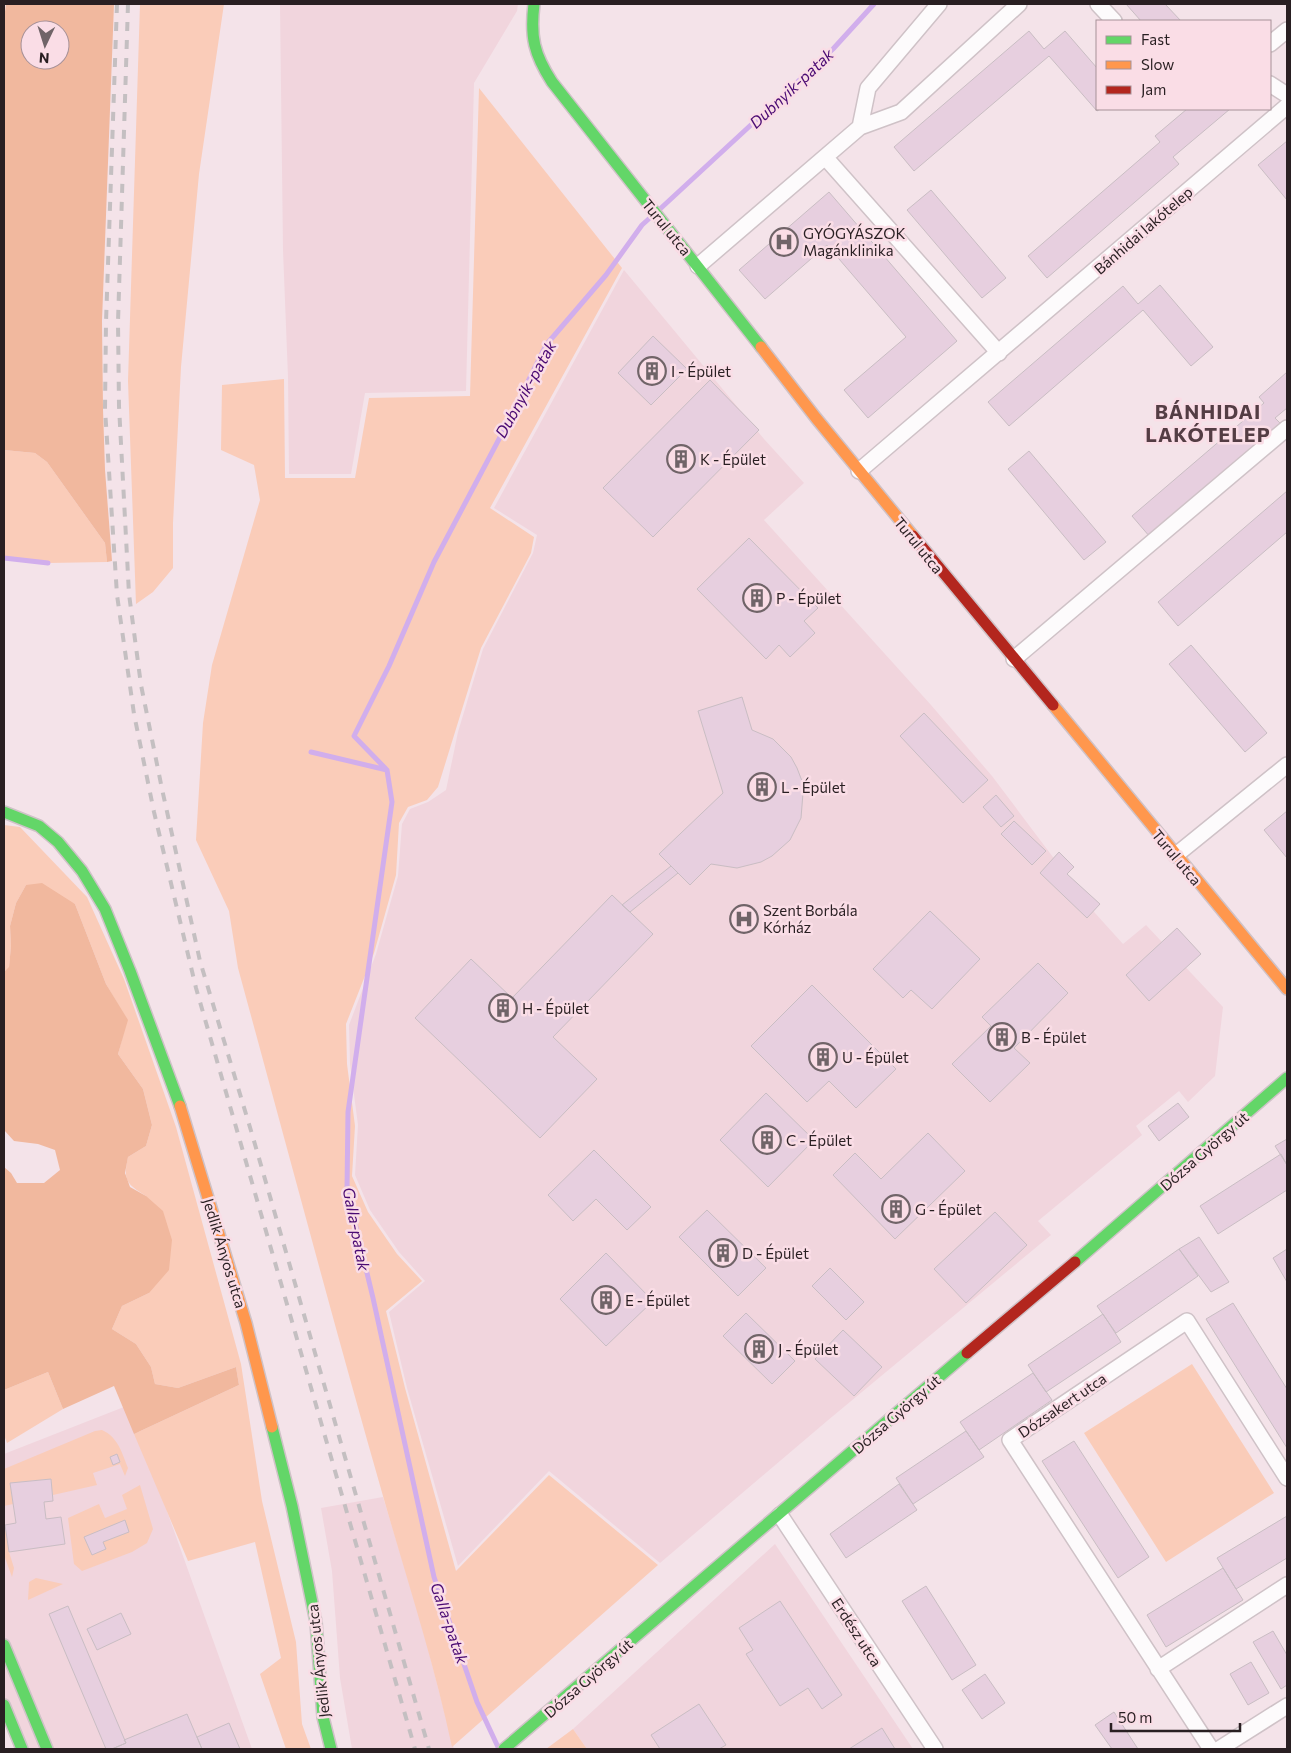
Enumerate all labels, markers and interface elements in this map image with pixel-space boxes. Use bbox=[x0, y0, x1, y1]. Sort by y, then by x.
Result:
north arrow bbox=[20, 20, 70, 70]
legend bbox=[1096, 20, 1271, 110]
text: Fast bbox=[1141, 30, 1170, 48]
water label: Dubnyik-patak bbox=[745, 44, 837, 132]
text: N bbox=[38, 50, 50, 67]
text: Slow bbox=[1141, 55, 1174, 73]
text: Jam bbox=[1141, 80, 1166, 98]
street label: Bánhidai lakótelep bbox=[1090, 182, 1196, 278]
street label: Turul utca bbox=[639, 195, 695, 259]
place label: GYÓGYÁSZOK Magánklinika bbox=[803, 223, 906, 259]
hospital icon: GYÓGYÁSZOK Magánklinika bbox=[769, 227, 799, 257]
water label: Dubnyik-patak bbox=[491, 337, 560, 441]
building icon: I - Épület bbox=[637, 356, 667, 386]
place label: I - Épület bbox=[671, 361, 731, 380]
district label: BÁNHIDAI LAKÓTELEP bbox=[1145, 399, 1271, 446]
building icon: K - Épület bbox=[666, 444, 696, 474]
place label: K - Épület bbox=[700, 449, 766, 468]
street label: Turul utca bbox=[891, 513, 947, 577]
building icon: P - Épület bbox=[742, 583, 772, 613]
place label: P - Épület bbox=[776, 588, 841, 607]
building icon: L - Épület bbox=[747, 772, 777, 802]
place label: L - Épület bbox=[781, 777, 846, 796]
street label: Turul utca bbox=[1148, 825, 1206, 889]
place label: Szent Borbála Kórház bbox=[763, 901, 858, 936]
hospital icon: Szent Borbála Kórház bbox=[729, 904, 759, 934]
building icon: H - Épület bbox=[488, 993, 518, 1023]
place label: H - Épület bbox=[522, 998, 589, 1017]
building icon: B - Épület bbox=[987, 1022, 1017, 1052]
place label: B - Épület bbox=[1021, 1027, 1087, 1046]
building icon: U - Épület bbox=[808, 1042, 838, 1072]
place label: U - Épület bbox=[842, 1047, 909, 1066]
street label: Dózsa György út bbox=[1156, 1108, 1252, 1194]
building icon: C - Épület bbox=[752, 1125, 782, 1155]
place label: C - Épület bbox=[786, 1130, 852, 1149]
water label: Galla-patak bbox=[340, 1186, 374, 1273]
building icon: G - Épület bbox=[881, 1194, 911, 1224]
street label: Jedlik Ányos utca bbox=[200, 1196, 251, 1310]
place label: G - Épület bbox=[915, 1199, 982, 1218]
building icon: D - Épület bbox=[708, 1238, 738, 1268]
place label: D - Épület bbox=[742, 1243, 809, 1262]
building icon: E - Épület bbox=[591, 1285, 621, 1315]
place label: E - Épület bbox=[625, 1290, 690, 1309]
building icon: J - Épület bbox=[744, 1334, 774, 1364]
place label: J - Épület bbox=[778, 1339, 838, 1358]
street label: Dózsakert utca bbox=[1014, 1369, 1110, 1441]
street label: Dózsa György út bbox=[848, 1371, 944, 1457]
water label: Galla-patak bbox=[427, 1580, 473, 1666]
street label: Erdész utca bbox=[828, 1594, 886, 1670]
street label: Jedlik Ányos utca bbox=[302, 1603, 333, 1719]
street label: Dózsa György út bbox=[540, 1635, 636, 1721]
scale bar bbox=[1111, 1700, 1240, 1732]
text: 50 m bbox=[1118, 1708, 1152, 1726]

